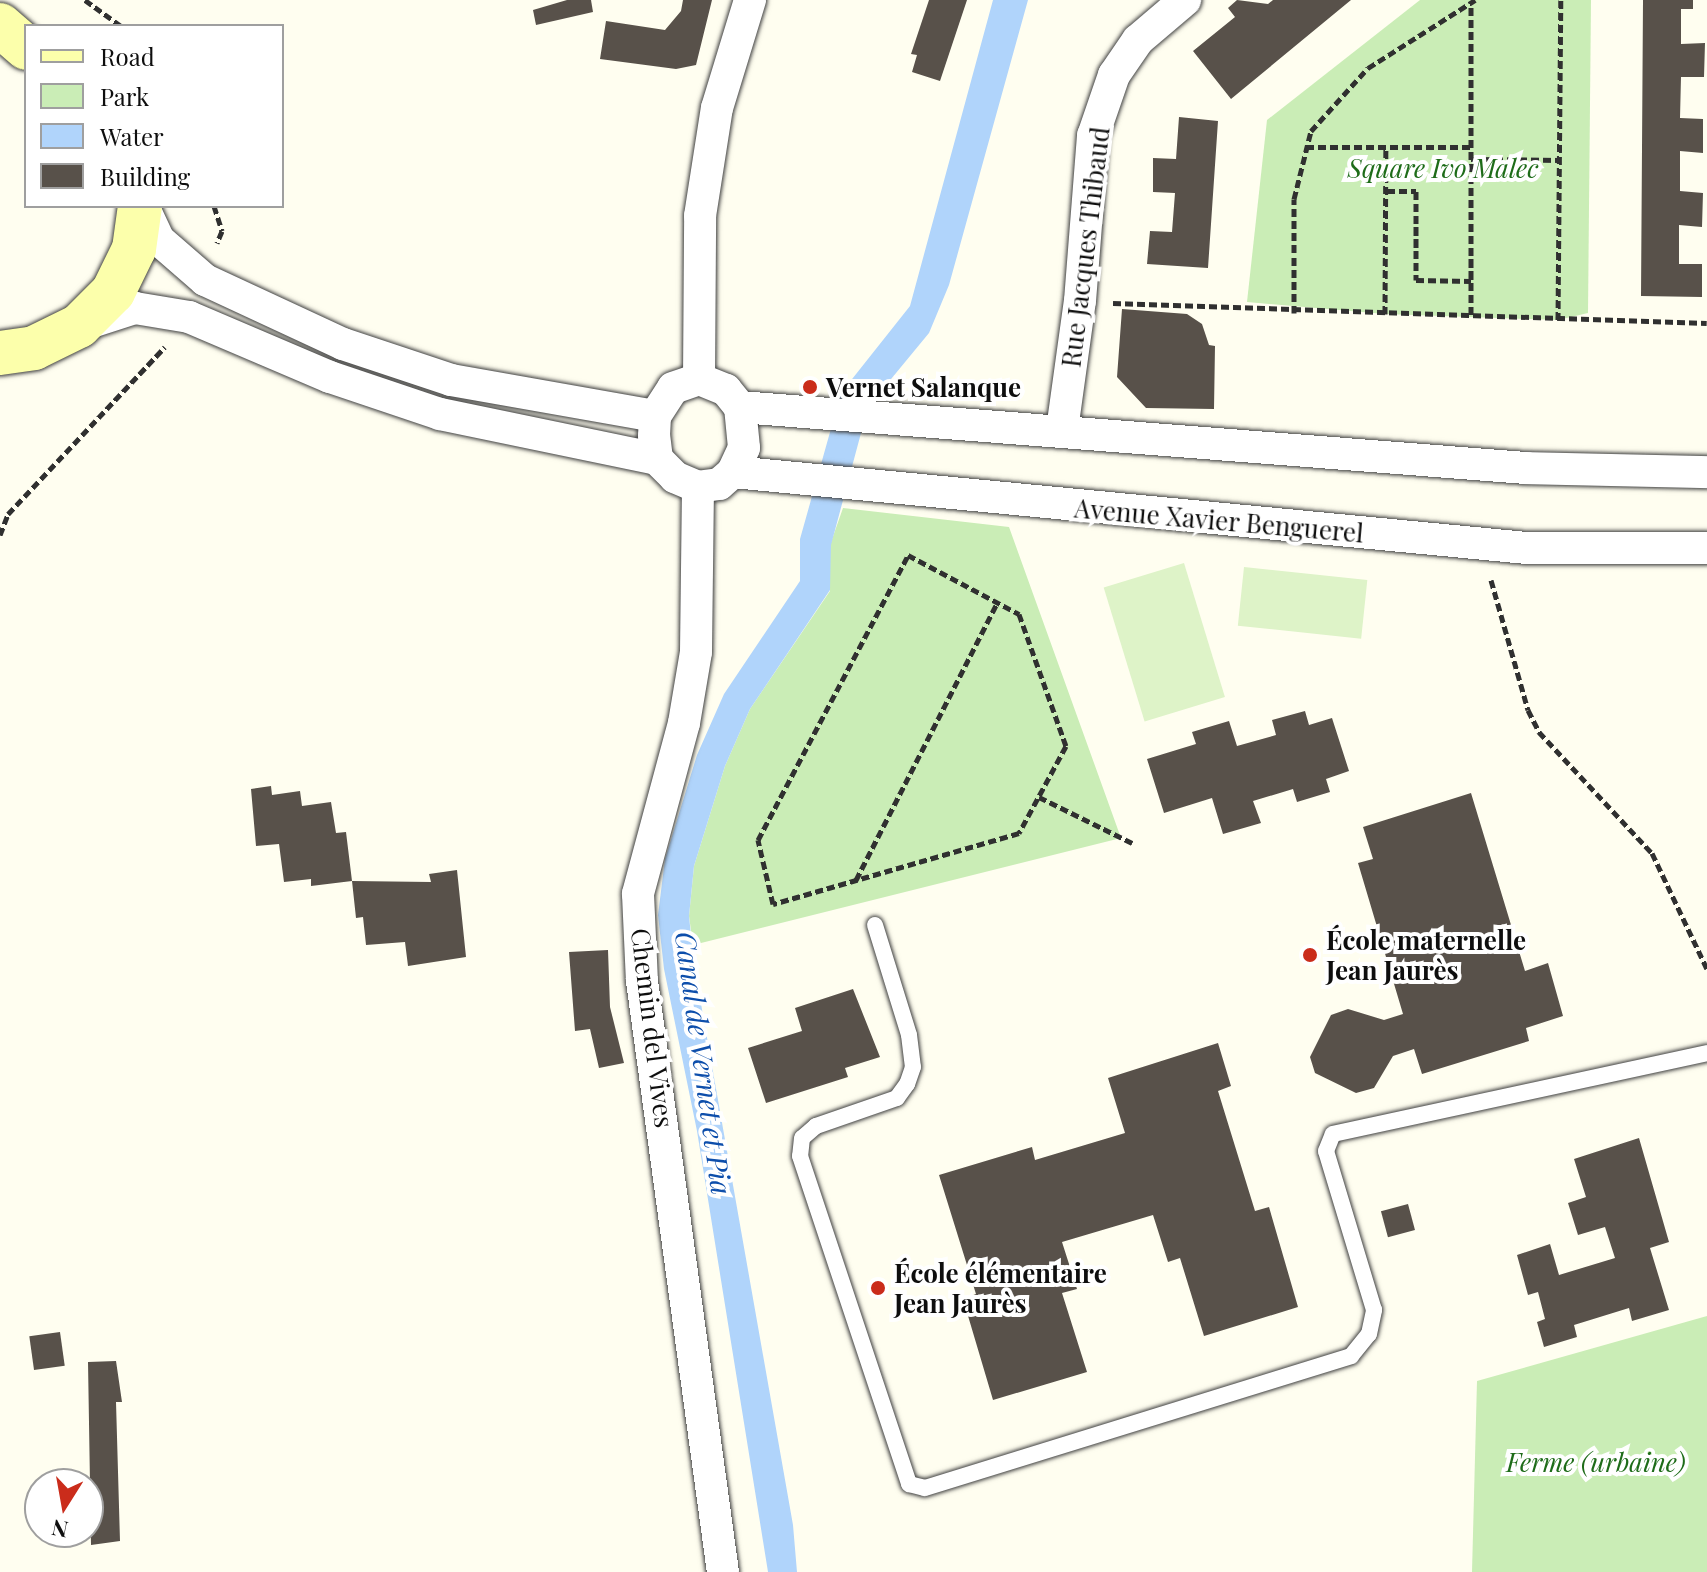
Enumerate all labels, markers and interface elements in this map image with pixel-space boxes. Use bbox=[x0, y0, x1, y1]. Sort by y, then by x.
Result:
legend bbox=[24, 24, 284, 208]
text: Road bbox=[100, 40, 155, 72]
text: Park bbox=[100, 80, 149, 112]
text: Water bbox=[100, 120, 164, 152]
street label: Rue Jacques Thibaud bbox=[1055, 125, 1115, 369]
park label: Square Ivo Malec bbox=[1348, 152, 1538, 184]
text: Building bbox=[100, 160, 190, 192]
place label: Vernet Salanque bbox=[826, 371, 1021, 403]
marker: Vernet Salanque bbox=[801, 378, 819, 396]
street label: Avenue Xavier Benguerel bbox=[1073, 492, 1365, 548]
place label: École maternelle Jean Jaurès bbox=[1326, 924, 1526, 986]
street label: Chemin del Vives bbox=[625, 926, 681, 1130]
water label: Canal de Vernet et Pia bbox=[669, 929, 739, 1197]
marker: École maternelle Jean Jaurès bbox=[1301, 946, 1319, 964]
place label: École élémentaire Jean Jaurès bbox=[894, 1257, 1107, 1318]
marker: École élémentaire Jean Jaurès bbox=[869, 1279, 887, 1297]
park label: Ferme (urbaine) bbox=[1506, 1446, 1686, 1478]
north arrow bbox=[24, 1468, 104, 1548]
text: N bbox=[49, 1513, 70, 1546]

